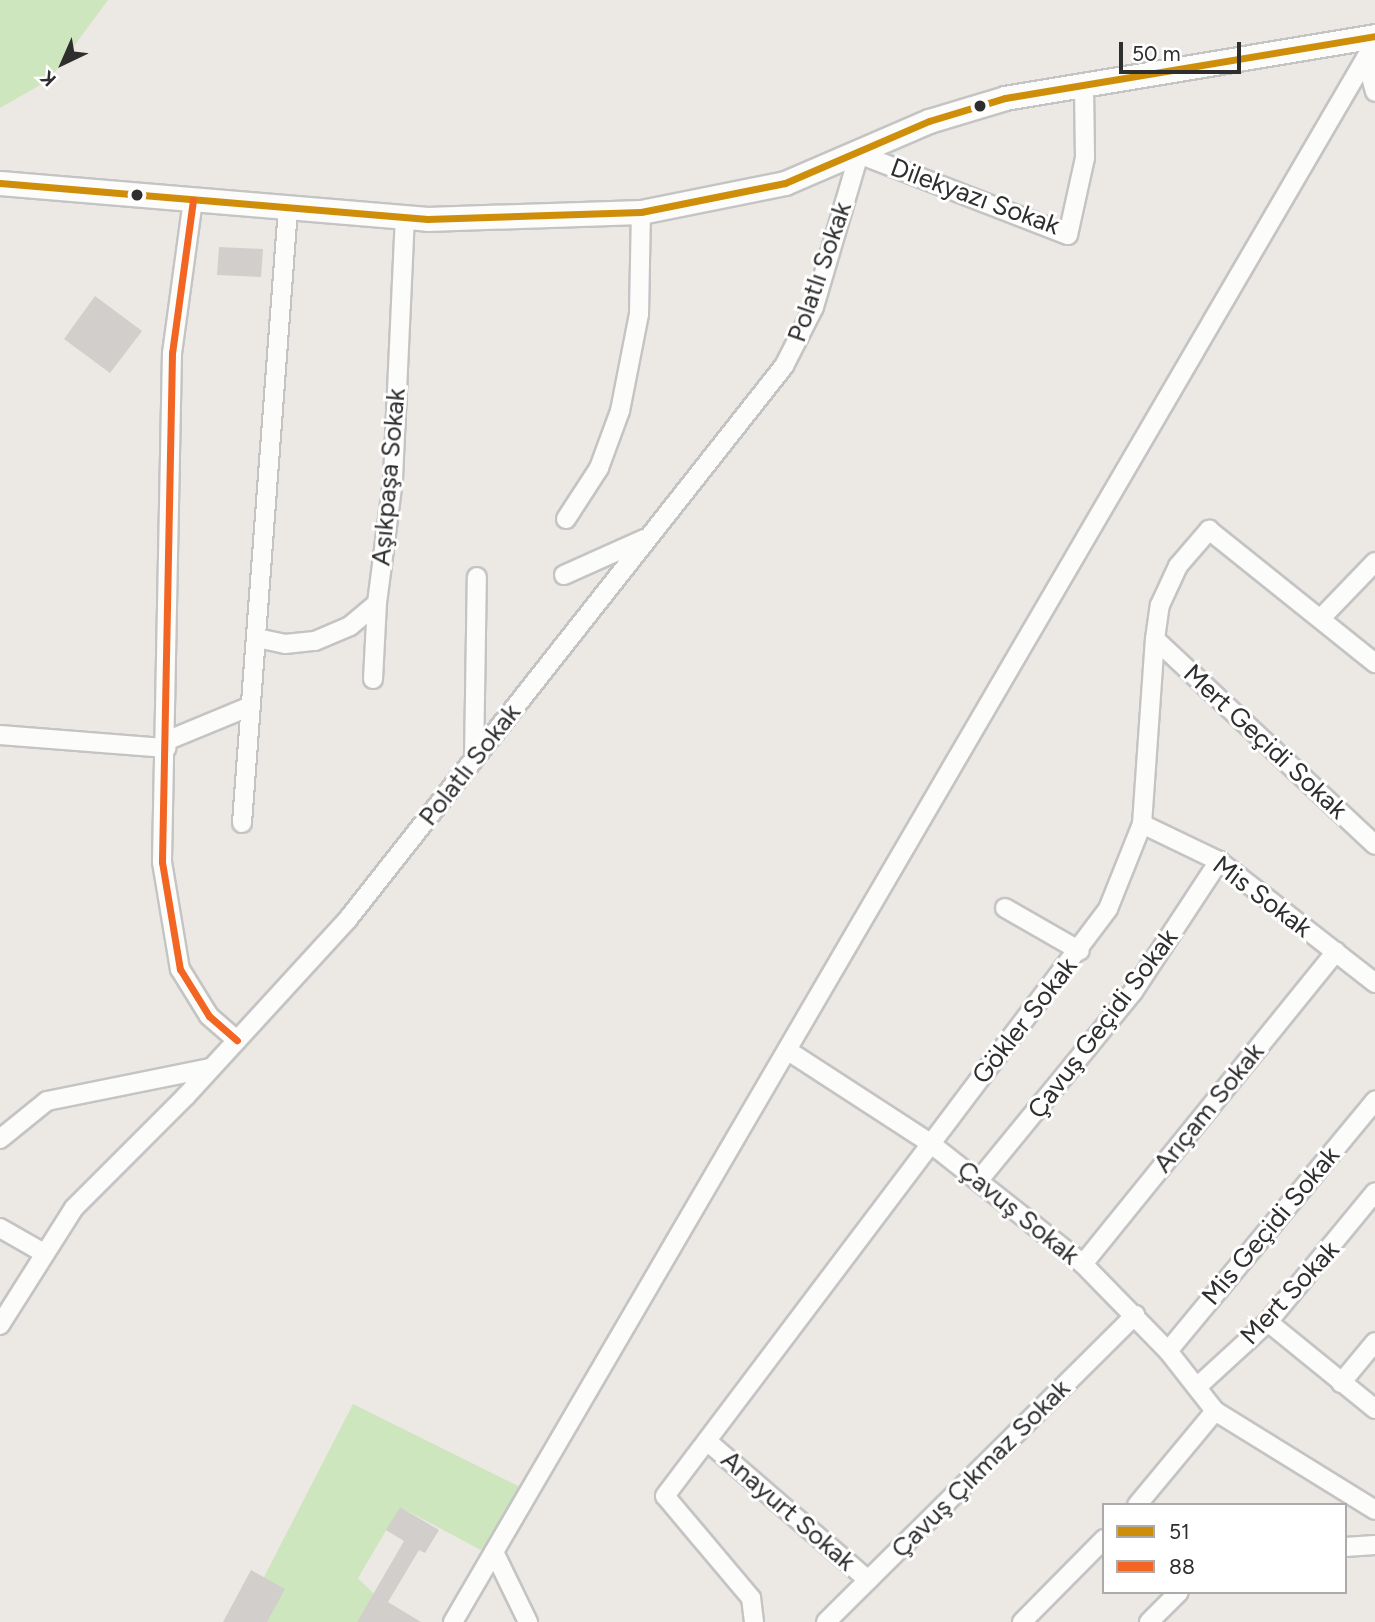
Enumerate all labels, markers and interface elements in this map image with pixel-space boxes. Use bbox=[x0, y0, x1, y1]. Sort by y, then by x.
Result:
north arrow bbox=[28, 28, 98, 98]
scale bar bbox=[1123, 28, 1246, 72]
text: 50 m bbox=[1132, 41, 1181, 66]
text: K bbox=[36, 66, 61, 91]
unlabelled marker bbox=[973, 99, 987, 113]
street label: Dilekyazı Sokak bbox=[886, 152, 1064, 242]
unlabelled marker bbox=[130, 188, 144, 202]
street label: Polatlı Sokak bbox=[781, 198, 859, 346]
street label: Aşıkpaşa Sokak bbox=[366, 387, 412, 567]
street label: Mert Geçidi Sokak bbox=[1177, 658, 1353, 826]
street label: Polatlı Sokak bbox=[413, 698, 527, 832]
street label: Mis Sokak bbox=[1206, 850, 1318, 944]
street label: Çavuş Geçidi Sokak bbox=[1021, 923, 1185, 1125]
street label: Gökler Sokak bbox=[966, 952, 1084, 1090]
street label: Arıçam Sokak bbox=[1147, 1037, 1271, 1179]
street label: Mis Geçidi Sokak bbox=[1196, 1140, 1346, 1312]
street label: Çavuş Sokak bbox=[951, 1154, 1085, 1272]
street label: Mert Sokak bbox=[1234, 1235, 1346, 1351]
street label: Çavuş Çıkmaz Sokak bbox=[885, 1373, 1077, 1565]
street label: Anayurt Sokak bbox=[715, 1444, 861, 1578]
legend bbox=[1102, 1503, 1347, 1594]
text: 51 bbox=[1169, 1519, 1190, 1544]
text: 88 bbox=[1169, 1554, 1195, 1579]

